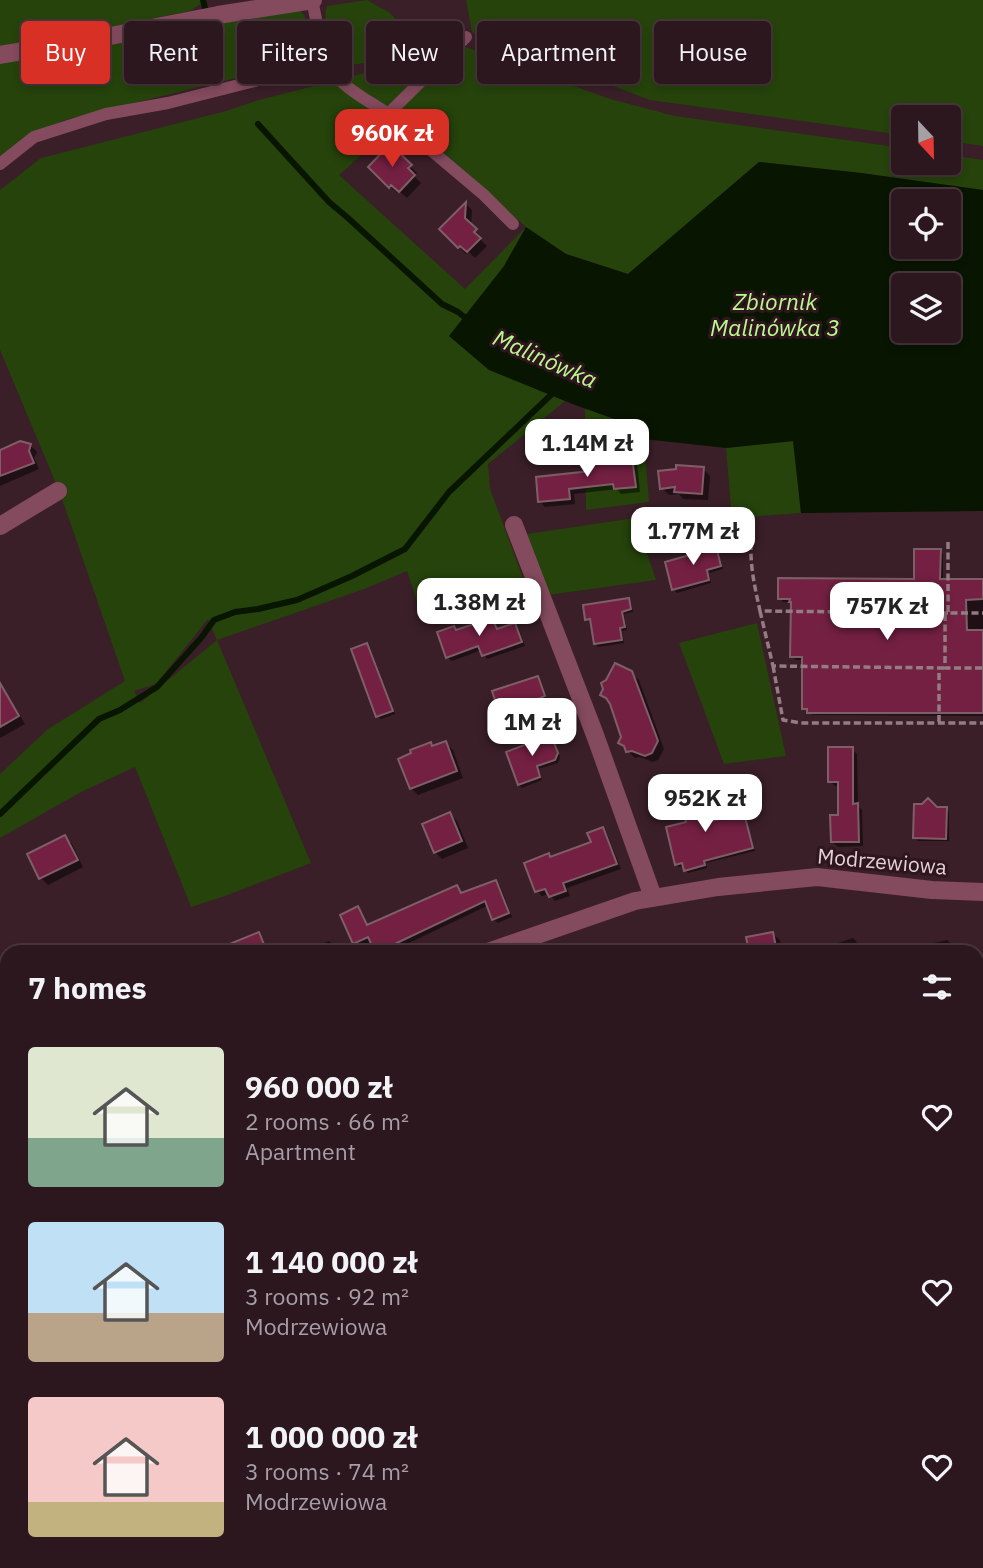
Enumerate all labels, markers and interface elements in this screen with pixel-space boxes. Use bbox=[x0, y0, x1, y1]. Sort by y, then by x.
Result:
chip: Buy bbox=[21, 21, 110, 84]
chip: Rent bbox=[124, 21, 223, 84]
chip: Filters bbox=[237, 21, 352, 84]
chip: New bbox=[366, 21, 463, 84]
chip: Apartment bbox=[477, 21, 640, 84]
chip: House bbox=[654, 21, 771, 84]
north arrow bbox=[891, 105, 961, 175]
map controls bbox=[891, 105, 961, 343]
pin: 960K zł bbox=[327, 110, 457, 169]
text: 960K zł bbox=[351, 117, 433, 147]
button: locate bbox=[891, 189, 961, 259]
button: layers bbox=[891, 273, 961, 343]
water label: Zbiornik Malinówka 3 bbox=[710, 286, 840, 342]
water label: Malinówka bbox=[489, 322, 602, 394]
pin: 1.14M zł bbox=[515, 420, 659, 479]
text: 1.14M zł bbox=[541, 427, 633, 457]
pin: 1.77M zł bbox=[621, 508, 765, 567]
text: 1.77M zł bbox=[647, 515, 739, 545]
pin: 1.38M zł bbox=[407, 578, 551, 638]
pin: 757K zł bbox=[822, 582, 952, 642]
text: 1.38M zł bbox=[433, 586, 525, 616]
text: 757K zł bbox=[846, 590, 928, 620]
pin: 1M zł bbox=[483, 698, 581, 758]
text: 1M zł bbox=[503, 706, 561, 736]
pin: 952K zł bbox=[640, 774, 770, 834]
text: 952K zł bbox=[664, 782, 746, 812]
street label: Modrzewiowa bbox=[816, 841, 948, 881]
text: 7 homes bbox=[28, 968, 147, 1007]
icon: filters bbox=[918, 968, 956, 1006]
text: 960 000 zł bbox=[245, 1067, 392, 1106]
icon: home bbox=[84, 1075, 168, 1159]
icon: heart bbox=[918, 1098, 956, 1136]
text: 2 rooms · 66 m² bbox=[245, 1106, 409, 1136]
text: Apartment bbox=[245, 1136, 356, 1166]
text: 1 140 000 zł bbox=[245, 1242, 417, 1281]
icon: home bbox=[84, 1250, 168, 1334]
icon: heart bbox=[918, 1273, 956, 1311]
text: 3 rooms · 92 m² bbox=[245, 1281, 409, 1311]
text: Modrzewiowa bbox=[245, 1311, 387, 1341]
text: 1 000 000 zł bbox=[245, 1417, 417, 1456]
icon: home bbox=[84, 1425, 168, 1509]
icon: heart bbox=[918, 1448, 956, 1486]
text: 3 rooms · 74 m² bbox=[245, 1456, 409, 1486]
text: Modrzewiowa bbox=[245, 1486, 387, 1516]

